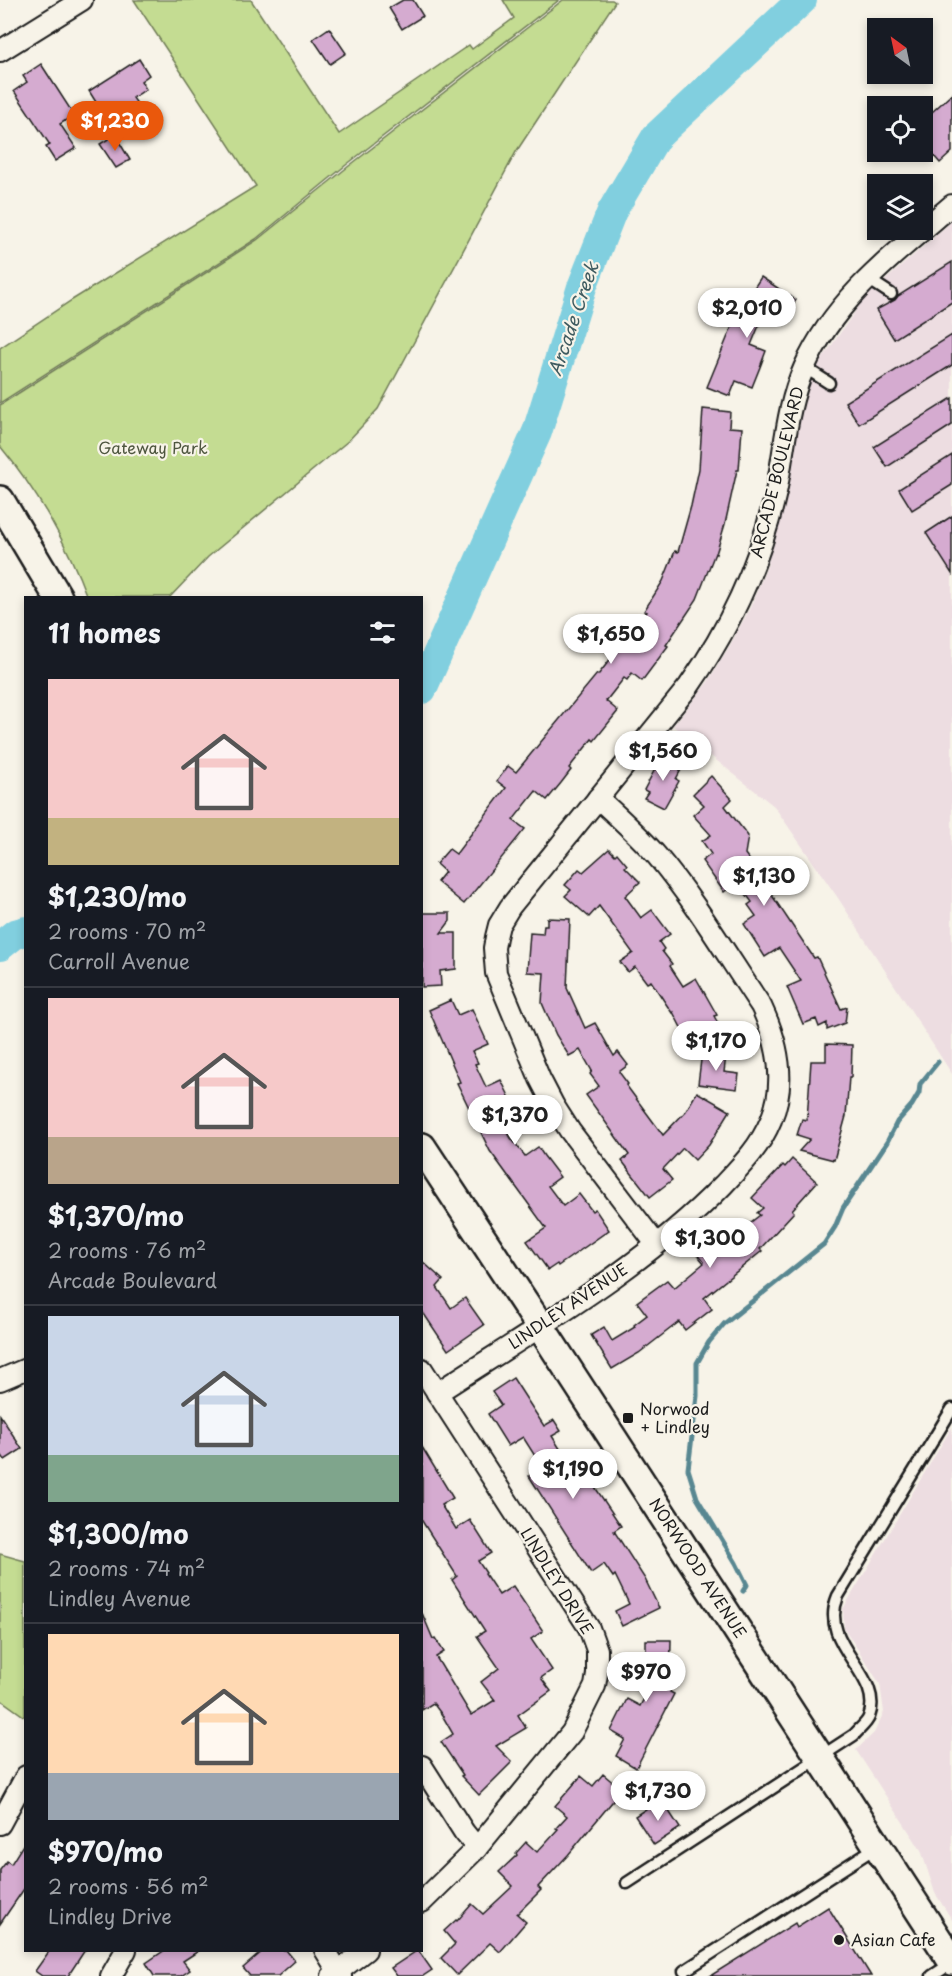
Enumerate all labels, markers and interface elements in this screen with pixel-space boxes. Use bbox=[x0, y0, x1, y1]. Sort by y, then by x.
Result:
north arrow bbox=[867, 18, 933, 84]
map controls bbox=[867, 18, 933, 240]
button: locate bbox=[867, 96, 933, 162]
pin: $1,230 bbox=[66, 101, 164, 152]
text: $1,230 bbox=[81, 105, 149, 135]
button: layers bbox=[867, 174, 933, 240]
water label: Arcade Creek bbox=[540, 257, 605, 379]
pin: $2,010 bbox=[698, 288, 796, 339]
text: $2,010 bbox=[712, 292, 782, 322]
street label: ARCADE BOULEVARD bbox=[743, 384, 809, 560]
park label: Gateway Park bbox=[98, 435, 208, 459]
text: 11 homes bbox=[48, 613, 161, 652]
pin: $1,650 bbox=[562, 614, 660, 665]
icon: filters bbox=[366, 616, 399, 649]
text: $1,650 bbox=[577, 618, 645, 648]
icon: home bbox=[170, 718, 278, 826]
pin: $1,560 bbox=[614, 731, 712, 782]
text: $1,560 bbox=[628, 735, 698, 765]
pin: $1,130 bbox=[715, 856, 813, 907]
text: $1,130 bbox=[733, 860, 795, 890]
text: $1,230/mo bbox=[48, 877, 186, 916]
text: 2 rooms · 70 m² bbox=[48, 916, 206, 946]
text: Carroll Avenue bbox=[48, 946, 190, 976]
pin: $1,170 bbox=[667, 1021, 765, 1072]
text: $1,170 bbox=[686, 1025, 747, 1055]
icon: home bbox=[170, 1037, 278, 1145]
pin: $1,370 bbox=[466, 1095, 564, 1146]
text: $1,370 bbox=[482, 1099, 548, 1129]
text: $1,370/mo bbox=[48, 1196, 184, 1235]
pin: $1,300 bbox=[661, 1218, 759, 1269]
text: $1,300 bbox=[675, 1222, 745, 1252]
text: 2 rooms · 76 m² bbox=[48, 1235, 206, 1265]
street label: LINDLEY AVENUE bbox=[503, 1256, 632, 1354]
text: Arcade Boulevard bbox=[48, 1265, 217, 1295]
icon: home bbox=[170, 1355, 278, 1463]
place label: Norwood + Lindley bbox=[640, 1396, 710, 1438]
marker: Norwood + Lindley bbox=[621, 1411, 635, 1425]
pin: $1,190 bbox=[524, 1449, 622, 1500]
text: $1,190 bbox=[542, 1453, 604, 1483]
street label: NORWOOD AVENUE bbox=[644, 1493, 753, 1642]
text: $1,300/mo bbox=[48, 1514, 188, 1553]
street label: LINDLEY DRIVE bbox=[515, 1523, 600, 1638]
text: 2 rooms · 74 m² bbox=[48, 1553, 205, 1583]
text: Lindley Avenue bbox=[48, 1583, 191, 1613]
pin: $970 bbox=[610, 1652, 682, 1703]
text: $970 bbox=[621, 1656, 671, 1686]
icon: home bbox=[170, 1673, 278, 1781]
pin: $1,730 bbox=[609, 1771, 707, 1822]
text: $1,730 bbox=[625, 1775, 691, 1805]
text: $970/mo bbox=[48, 1832, 163, 1871]
text: 2 rooms · 56 m² bbox=[48, 1871, 209, 1901]
text: Lindley Drive bbox=[48, 1901, 172, 1931]
place label: Asian Cafe bbox=[851, 1927, 936, 1951]
marker: Asian Cafe bbox=[832, 1933, 846, 1947]

